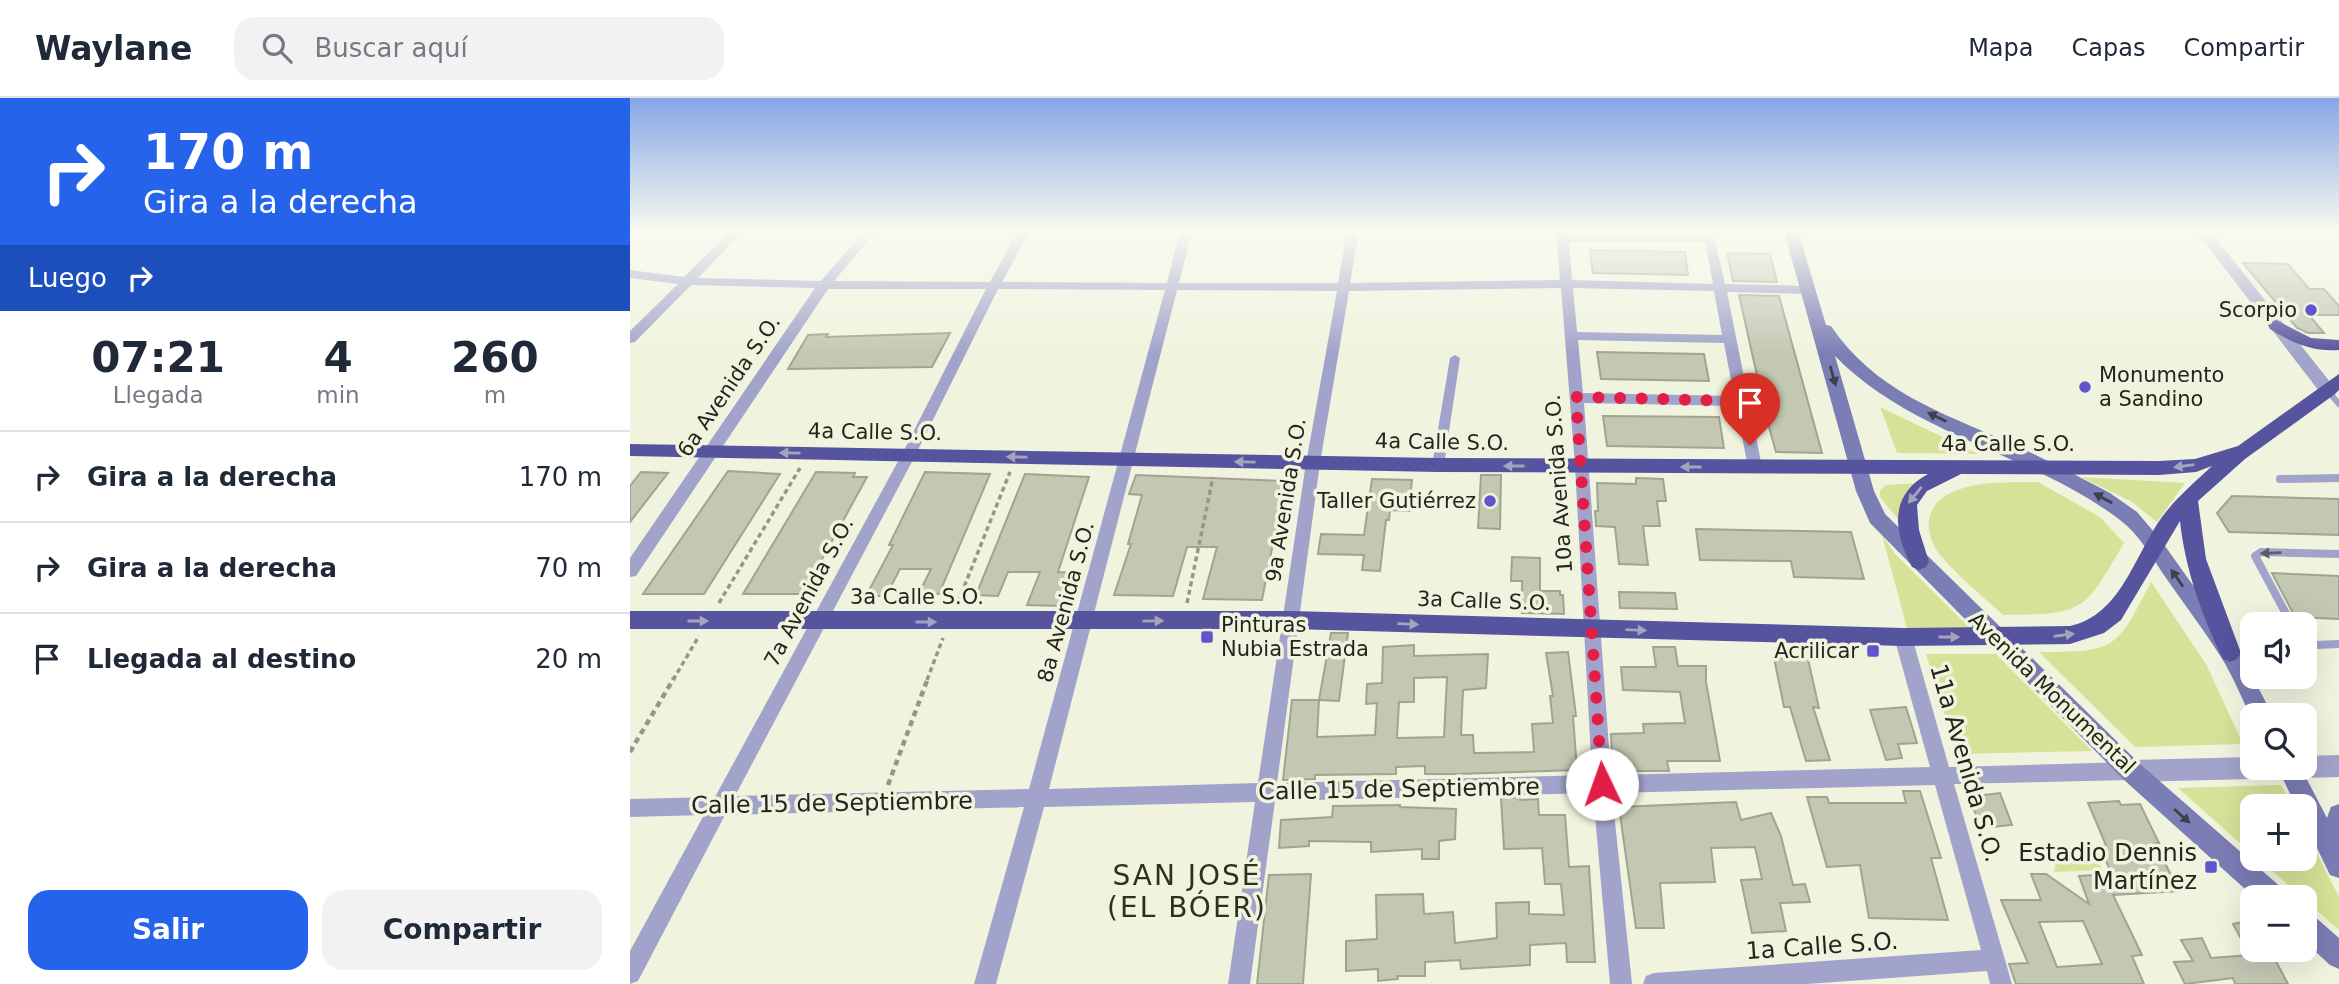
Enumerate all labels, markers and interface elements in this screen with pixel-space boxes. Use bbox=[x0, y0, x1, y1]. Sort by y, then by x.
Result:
search box bbox=[234, 17, 724, 80]
text: Waylane bbox=[35, 29, 192, 68]
icon: search bbox=[258, 29, 296, 67]
text: Buscar aquí bbox=[314, 33, 468, 63]
text: Mapa bbox=[1968, 34, 2034, 62]
text: Capas bbox=[2072, 34, 2145, 62]
text: Compartir bbox=[2183, 34, 2304, 62]
text: 170 m bbox=[143, 124, 313, 181]
icon: right bbox=[28, 126, 119, 217]
text: Gira a la derecha bbox=[143, 183, 418, 221]
icon: right bbox=[121, 259, 159, 297]
text: Luego bbox=[28, 263, 107, 293]
place label: Scorpio bbox=[2219, 298, 2297, 322]
marker: Scorpio bbox=[2303, 302, 2319, 318]
street label: 6a Avenida S.O. bbox=[673, 311, 785, 461]
text: 07:21 bbox=[91, 333, 225, 382]
text: 4 bbox=[323, 333, 353, 382]
text: 260 bbox=[451, 333, 539, 382]
place label: Monumento a Sandino bbox=[2099, 363, 2224, 411]
one-way arrow bbox=[1828, 366, 1838, 387]
pin bbox=[1720, 373, 1780, 445]
marker: Monumento a Sandino bbox=[2077, 379, 2093, 395]
text: Llegada bbox=[113, 382, 204, 408]
text: min bbox=[316, 382, 360, 408]
text: m bbox=[484, 382, 506, 408]
icon: arrive bbox=[1731, 384, 1769, 422]
street label: 10a Avenida S.O. bbox=[1541, 394, 1577, 574]
one-way arrow bbox=[1927, 411, 1947, 422]
street label: 9a Avenida S.O. bbox=[1261, 416, 1311, 584]
street label: 4a Calle S.O. bbox=[808, 419, 942, 445]
street label: 4a Calle S.O. bbox=[1375, 429, 1509, 455]
street label: 4a Calle S.O. bbox=[1941, 432, 2075, 456]
one-way arrow bbox=[778, 448, 800, 459]
one-way arrow bbox=[1006, 452, 1028, 463]
one-way arrow bbox=[1233, 456, 1255, 467]
icon: right bbox=[28, 458, 66, 496]
one-way arrow bbox=[1503, 460, 1525, 472]
one-way arrow bbox=[1680, 461, 1702, 473]
one-way arrow bbox=[2173, 461, 2195, 472]
text: Gira a la derecha bbox=[87, 462, 337, 492]
text: 170 m bbox=[519, 462, 602, 492]
one-way arrow bbox=[1908, 486, 1923, 504]
place label: Taller Gutiérrez bbox=[1316, 489, 1476, 513]
one-way arrow bbox=[2094, 492, 2113, 504]
marker: Taller Gutiérrez bbox=[1482, 493, 1498, 509]
street label: 7a Avenida S.O. bbox=[759, 513, 859, 671]
street label: 8a Avenida S.O. bbox=[1033, 519, 1099, 685]
one-way arrow bbox=[2260, 547, 2282, 559]
icon: right bbox=[28, 549, 66, 587]
text: Gira a la derecha bbox=[87, 553, 337, 583]
text: 70 m bbox=[535, 553, 602, 583]
one-way arrow bbox=[2170, 569, 2184, 587]
street label: 3a Calle S.O. bbox=[850, 585, 984, 609]
street label: 3a Calle S.O. bbox=[1417, 587, 1551, 615]
street label: Avenida Monumental bbox=[1964, 607, 2140, 779]
map controls bbox=[2240, 612, 2317, 962]
button: sound bbox=[2240, 612, 2317, 689]
place label: Pinturas Nubia Estrada bbox=[1221, 613, 1369, 661]
one-way arrow bbox=[687, 615, 709, 626]
one-way arrow bbox=[1142, 615, 1164, 627]
one-way arrow bbox=[915, 616, 937, 628]
one-way arrow bbox=[1398, 618, 1420, 629]
one-way arrow bbox=[1625, 624, 1647, 635]
marker: Pinturas Nubia Estrada bbox=[1199, 629, 1215, 645]
one-way arrow bbox=[2053, 630, 2075, 641]
one-way arrow bbox=[1939, 631, 1961, 643]
place label: Acrilicar bbox=[1774, 639, 1859, 663]
icon: arrive bbox=[28, 640, 66, 678]
marker: Acrilicar bbox=[1865, 643, 1881, 659]
text: Llegada al destino bbox=[87, 644, 356, 674]
text: 20 m bbox=[535, 644, 602, 674]
street label: 11a Avenida S.O. bbox=[1924, 661, 2008, 865]
button: search bbox=[2240, 703, 2317, 780]
position arrow bbox=[1565, 747, 1639, 821]
street label: Calle 15 de Septiembre bbox=[1258, 773, 1540, 805]
street label: Calle 15 de Septiembre bbox=[691, 787, 973, 819]
button: + bbox=[2240, 794, 2317, 871]
one-way arrow bbox=[2173, 808, 2190, 824]
place label: Estadio Dennis Martínez bbox=[2018, 839, 2197, 895]
district label: SAN JOSÉ (EL BÓER) bbox=[1107, 858, 1267, 924]
marker: Estadio Dennis Martínez bbox=[2203, 859, 2219, 875]
button: − bbox=[2240, 885, 2317, 962]
button: Salir bbox=[28, 890, 308, 970]
button: Compartir bbox=[322, 890, 602, 970]
street label: 1a Calle S.O. bbox=[1745, 927, 1899, 965]

